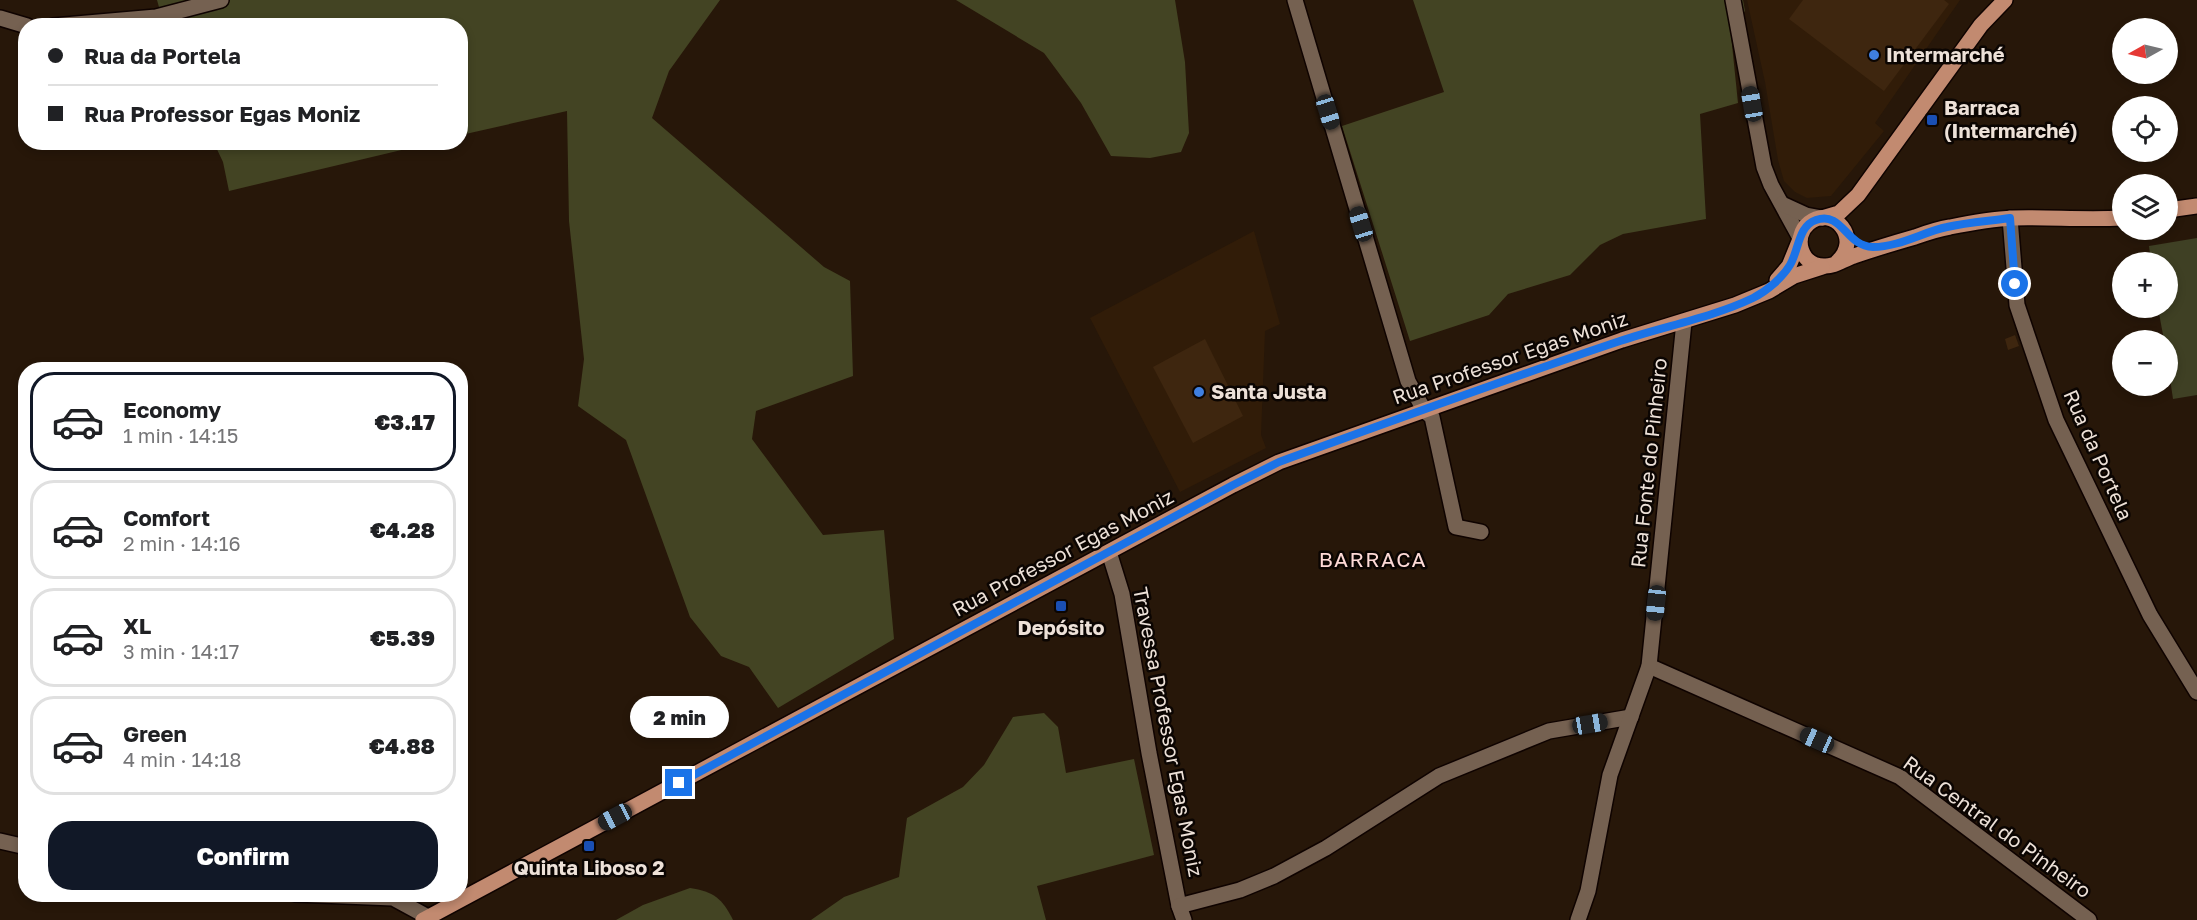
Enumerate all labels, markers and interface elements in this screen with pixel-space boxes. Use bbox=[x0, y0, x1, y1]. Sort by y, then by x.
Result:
north arrow bbox=[2112, 18, 2178, 84]
map controls bbox=[2112, 18, 2178, 396]
text: Rua da Portela bbox=[84, 42, 241, 69]
place label: Intermarché bbox=[1886, 42, 2005, 66]
marker: Intermarché bbox=[1867, 48, 1881, 62]
car bbox=[1740, 85, 1764, 123]
car bbox=[1314, 92, 1342, 132]
place label: Barraca (Intermarché) bbox=[1944, 95, 2078, 142]
button: locate bbox=[2112, 96, 2178, 162]
text: Rua Professor Egas Moniz bbox=[84, 100, 360, 127]
marker: Barraca (Intermarché) bbox=[1925, 113, 1939, 127]
button: layers bbox=[2112, 174, 2178, 240]
car bbox=[1347, 204, 1375, 244]
button: + bbox=[2112, 252, 2178, 318]
route start bbox=[2001, 270, 2028, 297]
street label: Rua Professor Egas Moniz bbox=[1389, 305, 1630, 409]
button: − bbox=[2112, 330, 2178, 396]
street label: Rua Fonte do Pinheiro bbox=[1625, 357, 1671, 569]
place label: Santa Justa bbox=[1211, 379, 1327, 403]
marker: Santa Justa bbox=[1192, 385, 1206, 399]
street label: Rua da Portela bbox=[2059, 385, 2138, 524]
icon: car bbox=[51, 395, 105, 449]
text: Economy bbox=[123, 396, 221, 423]
text: €3.17 bbox=[374, 408, 435, 435]
text: 1 min · 14:15 bbox=[123, 423, 238, 447]
street label: Rua Professor Egas Moniz bbox=[948, 484, 1177, 621]
icon: car bbox=[51, 503, 105, 557]
text: Comfort bbox=[123, 504, 210, 531]
text: €4.28 bbox=[370, 516, 435, 543]
text: 2 min · 14:16 bbox=[123, 531, 241, 555]
district label: BARRACA bbox=[1319, 546, 1427, 572]
car bbox=[1645, 584, 1667, 622]
street label: Travessa Professor Egas Moniz bbox=[1129, 585, 1209, 879]
marker: Depósito bbox=[1054, 599, 1068, 613]
icon: car bbox=[51, 611, 105, 665]
text: XL bbox=[123, 612, 151, 639]
place label: Depósito bbox=[1017, 615, 1105, 639]
text: €5.39 bbox=[370, 624, 435, 651]
text: 3 min · 14:17 bbox=[123, 639, 239, 663]
callout: 2 min bbox=[630, 696, 728, 738]
text: 2 min bbox=[653, 705, 706, 729]
car bbox=[1571, 712, 1609, 736]
icon: car bbox=[51, 719, 105, 773]
text: Green bbox=[123, 720, 187, 747]
car bbox=[1797, 724, 1837, 756]
text: €4.88 bbox=[369, 732, 435, 759]
text: 4 min · 14:18 bbox=[123, 747, 241, 771]
street label: Rua Central do Pinheiro bbox=[1899, 750, 2096, 902]
route end bbox=[665, 769, 692, 796]
car bbox=[595, 801, 635, 833]
button: Confirm bbox=[48, 821, 438, 890]
marker: Quinta Liboso 2 bbox=[582, 839, 596, 853]
place label: Quinta Liboso 2 bbox=[513, 855, 665, 879]

